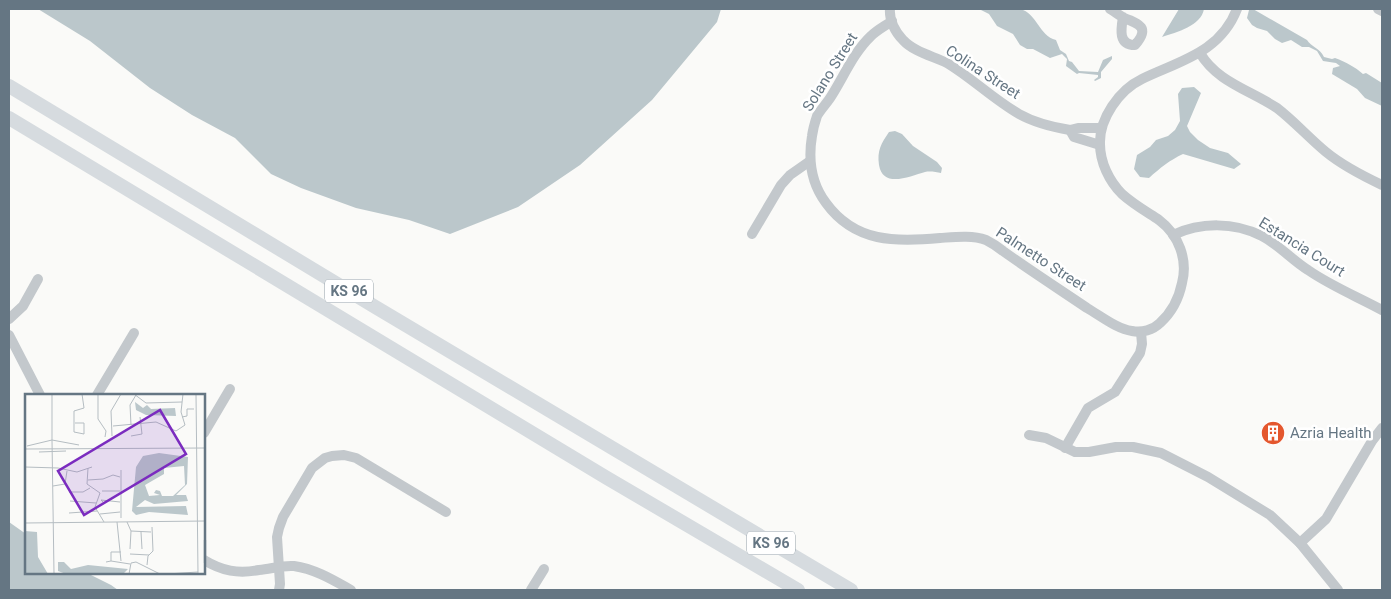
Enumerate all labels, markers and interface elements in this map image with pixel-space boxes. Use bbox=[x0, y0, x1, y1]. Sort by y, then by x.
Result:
street label: Solano Street bbox=[799, 29, 861, 115]
street label: Colina Street bbox=[942, 41, 1024, 103]
street label: Estancia Court bbox=[1256, 213, 1348, 281]
street label: Palmetto Street bbox=[993, 223, 1090, 295]
road number: KS 96 bbox=[325, 280, 373, 302]
inset map bbox=[25, 394, 205, 574]
building icon: Azria Health bbox=[1260, 420, 1286, 446]
place label: Azria Health bbox=[1290, 424, 1372, 442]
road number: KS 96 bbox=[747, 532, 795, 554]

